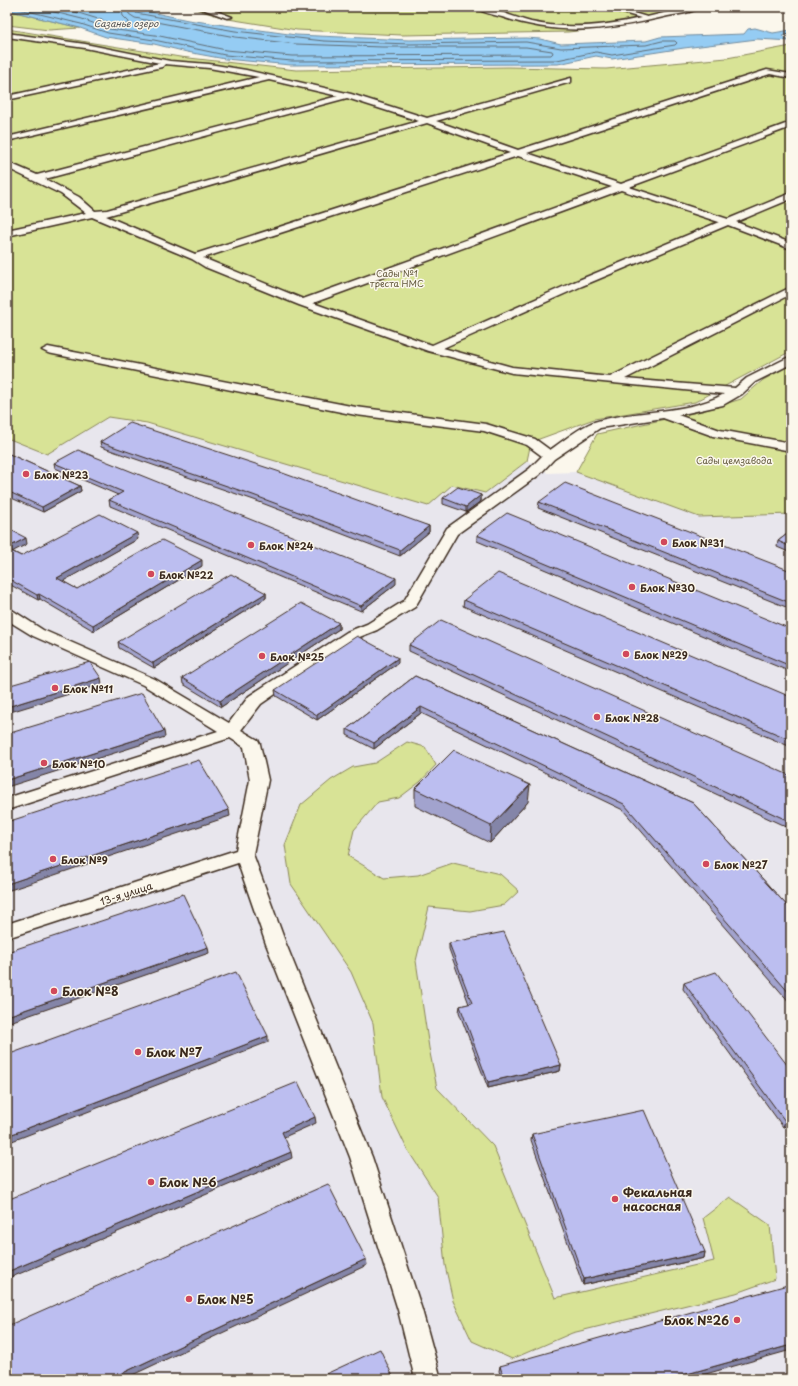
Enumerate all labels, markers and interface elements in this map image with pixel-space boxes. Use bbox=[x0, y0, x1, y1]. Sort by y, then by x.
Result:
water label: Сазанье озеро bbox=[94, 16, 159, 30]
park label: Сады №1 треста НМС bbox=[370, 266, 424, 290]
park label: Сады цемзавода bbox=[696, 453, 772, 467]
place label: Блок №23 bbox=[34, 467, 89, 482]
marker: Блок №23 bbox=[21, 469, 31, 479]
place label: Блок №31 bbox=[672, 535, 724, 550]
marker: Блок №31 bbox=[659, 537, 669, 547]
place label: Блок №24 bbox=[259, 538, 314, 553]
marker: Блок №24 bbox=[246, 540, 256, 550]
place label: Блок №22 bbox=[159, 567, 214, 582]
marker: Блок №22 bbox=[146, 569, 156, 579]
place label: Блок №30 bbox=[640, 580, 695, 595]
marker: Блок №30 bbox=[627, 582, 637, 592]
place label: Блок №29 bbox=[634, 647, 688, 662]
place label: Блок №25 bbox=[270, 649, 324, 664]
marker: Блок №29 bbox=[621, 649, 631, 659]
marker: Блок №25 bbox=[257, 651, 267, 661]
place label: Блок №11 bbox=[63, 681, 113, 696]
marker: Блок №11 bbox=[50, 683, 60, 693]
place label: Блок №28 bbox=[605, 710, 659, 725]
marker: Блок №28 bbox=[592, 712, 602, 722]
place label: Блок №10 bbox=[52, 756, 106, 771]
marker: Блок №10 bbox=[39, 758, 49, 768]
place label: Блок №9 bbox=[61, 852, 108, 867]
marker: Блок №9 bbox=[48, 854, 58, 864]
place label: Блок №27 bbox=[714, 857, 768, 872]
marker: Блок №27 bbox=[701, 859, 711, 869]
street label: 13-я улица bbox=[98, 877, 155, 909]
place label: Блок №8 bbox=[62, 982, 119, 1000]
marker: Блок №8 bbox=[49, 986, 59, 996]
place label: Блок №7 bbox=[146, 1043, 202, 1061]
marker: Блок №7 bbox=[133, 1047, 143, 1057]
place label: Блок №6 bbox=[159, 1173, 217, 1191]
marker: Блок №6 bbox=[146, 1177, 156, 1187]
place label: Фекальная насосная bbox=[623, 1183, 692, 1215]
marker: Фекальная насосная bbox=[610, 1194, 620, 1204]
place label: Блок №5 bbox=[197, 1290, 254, 1308]
marker: Блок №5 bbox=[184, 1294, 194, 1304]
place label: Блок №26 bbox=[664, 1311, 729, 1329]
marker: Блок №26 bbox=[732, 1315, 742, 1325]

